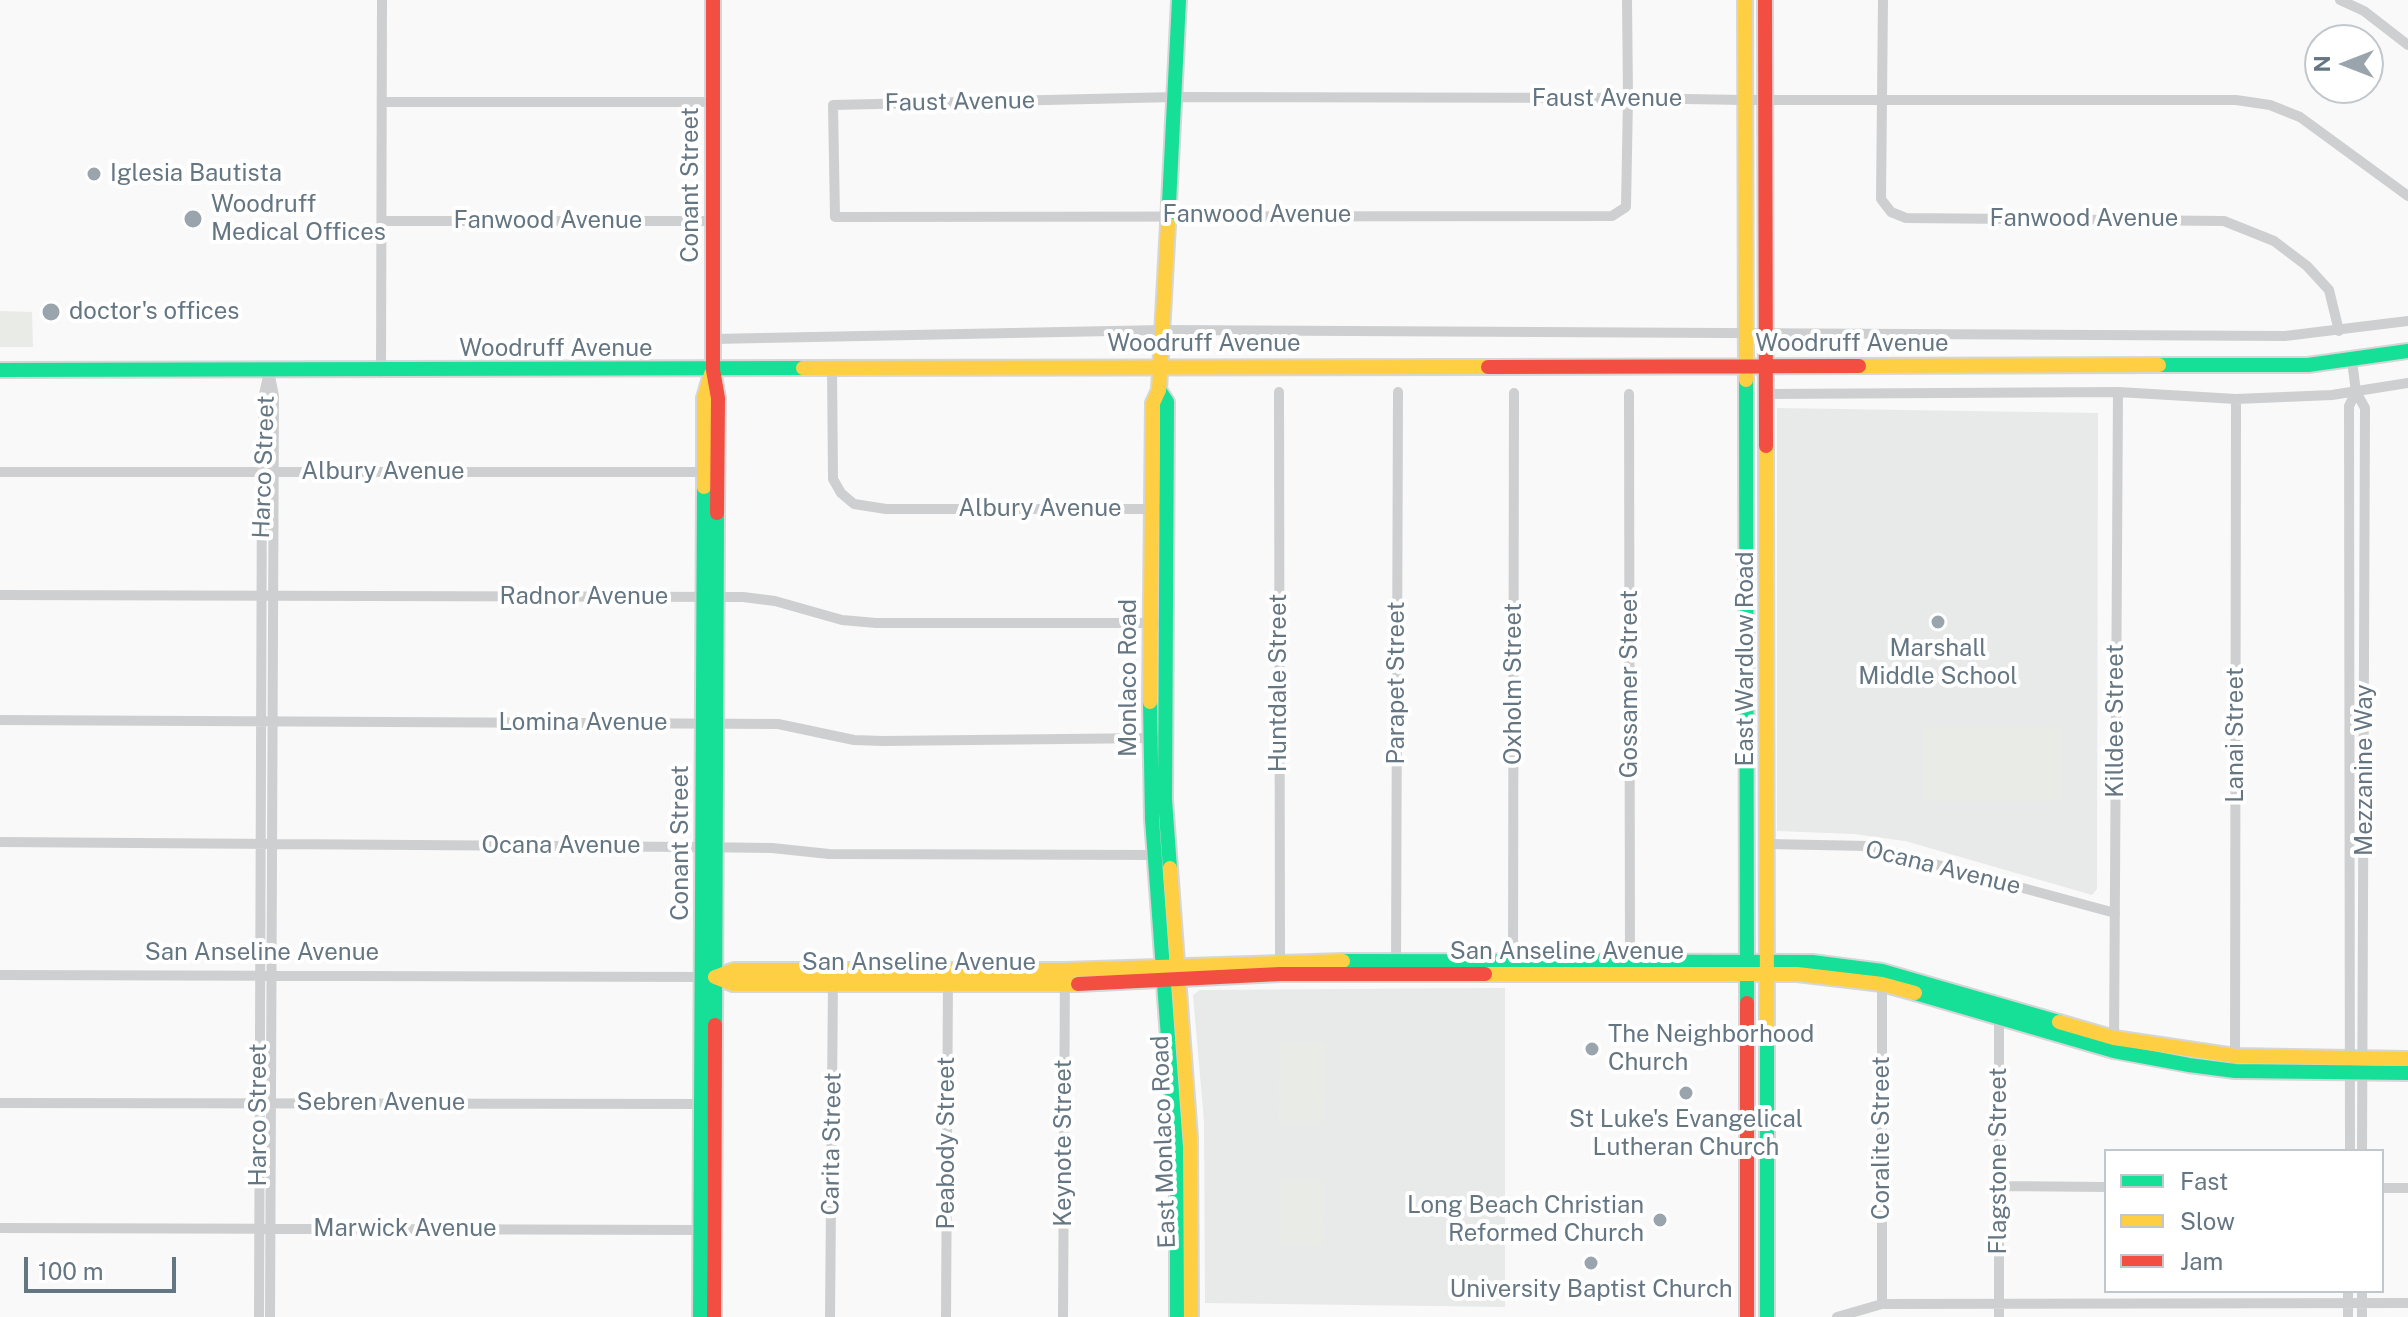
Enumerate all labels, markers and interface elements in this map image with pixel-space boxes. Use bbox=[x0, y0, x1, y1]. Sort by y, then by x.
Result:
north arrow bbox=[2304, 24, 2384, 104]
text: N bbox=[2309, 55, 2335, 73]
street label: Faust Avenue bbox=[1532, 85, 1682, 113]
street label: Faust Avenue bbox=[884, 86, 1036, 118]
street label: Conant Street bbox=[677, 107, 705, 263]
place label: Iglesia Bautista bbox=[110, 160, 282, 188]
marker: Iglesia Bautista bbox=[85, 165, 103, 183]
place label: Woodruff Medical Offices bbox=[211, 191, 386, 247]
street label: Fanwood Avenue bbox=[1163, 201, 1351, 229]
street label: Fanwood Avenue bbox=[1990, 205, 2178, 233]
street label: Fanwood Avenue bbox=[454, 207, 642, 235]
marker: Woodruff Medical Offices bbox=[182, 208, 204, 230]
place label: doctor's offices bbox=[69, 298, 239, 326]
marker: doctor's offices bbox=[40, 301, 62, 323]
street label: Woodruff Avenue bbox=[1107, 330, 1301, 358]
street label: Woodruff Avenue bbox=[1755, 330, 1949, 358]
street label: Woodruff Avenue bbox=[459, 335, 653, 363]
street label: Harco Street bbox=[247, 395, 281, 539]
street label: Albury Avenue bbox=[301, 458, 465, 486]
street label: Albury Avenue bbox=[958, 495, 1122, 523]
street label: East Wardlow Road bbox=[1732, 551, 1760, 767]
street label: Radnor Avenue bbox=[500, 583, 668, 611]
street label: Gossamer Street bbox=[1616, 590, 1644, 778]
street label: Huntdale Street bbox=[1265, 594, 1293, 772]
street label: Monlaco Road bbox=[1115, 599, 1143, 757]
street label: Parapet Street bbox=[1383, 601, 1411, 765]
street label: Oxholm Street bbox=[1500, 603, 1528, 765]
marker: Marshall Middle School bbox=[1929, 613, 1947, 631]
place label: Marshall Middle School bbox=[1858, 635, 2018, 691]
street label: Killdee Street bbox=[2102, 644, 2130, 798]
street label: Lanai Street bbox=[2222, 667, 2250, 803]
street label: Mezzanine Way bbox=[2351, 684, 2379, 856]
street label: Lomina Avenue bbox=[498, 709, 668, 737]
street label: Conant Street bbox=[667, 765, 695, 921]
street label: Ocana Avenue bbox=[482, 832, 640, 860]
street label: Ocana Avenue bbox=[1862, 835, 2024, 901]
street label: San Anseline Avenue bbox=[1450, 938, 1684, 966]
street label: San Anseline Avenue bbox=[145, 939, 379, 967]
street label: San Anseline Avenue bbox=[802, 949, 1036, 977]
place label: The Neighborhood Church bbox=[1608, 1021, 1814, 1077]
street label: East Monlaco Road bbox=[1146, 1035, 1182, 1249]
marker: The Neighborhood Church bbox=[1583, 1040, 1601, 1058]
street label: Harco Street bbox=[245, 1043, 273, 1187]
street label: Coralite Street bbox=[1868, 1056, 1896, 1220]
street label: Peabody Street bbox=[933, 1057, 961, 1229]
street label: Keynote Street bbox=[1050, 1059, 1078, 1227]
street label: Flagstone Street bbox=[1985, 1067, 2013, 1255]
street label: Carita Street bbox=[816, 1072, 848, 1216]
marker: St Luke's Evangelical Lutheran Church bbox=[1677, 1084, 1695, 1102]
street label: Sebren Avenue bbox=[297, 1089, 465, 1117]
place label: St Luke's Evangelical Lutheran Church bbox=[1569, 1106, 1803, 1162]
legend bbox=[2104, 1149, 2384, 1293]
text: Fast bbox=[2180, 1167, 2228, 1195]
place label: Long Beach Christian Reformed Church bbox=[1407, 1192, 1644, 1248]
text: Slow bbox=[2180, 1207, 2235, 1235]
marker: Long Beach Christian Reformed Church bbox=[1651, 1211, 1669, 1229]
street label: Marwick Avenue bbox=[313, 1215, 497, 1243]
scale bar bbox=[28, 1241, 180, 1291]
text: Jam bbox=[2180, 1247, 2223, 1275]
marker: University Baptist Church bbox=[1582, 1254, 1600, 1272]
text: 100 m bbox=[38, 1257, 104, 1285]
place label: University Baptist Church bbox=[1449, 1276, 1733, 1304]

